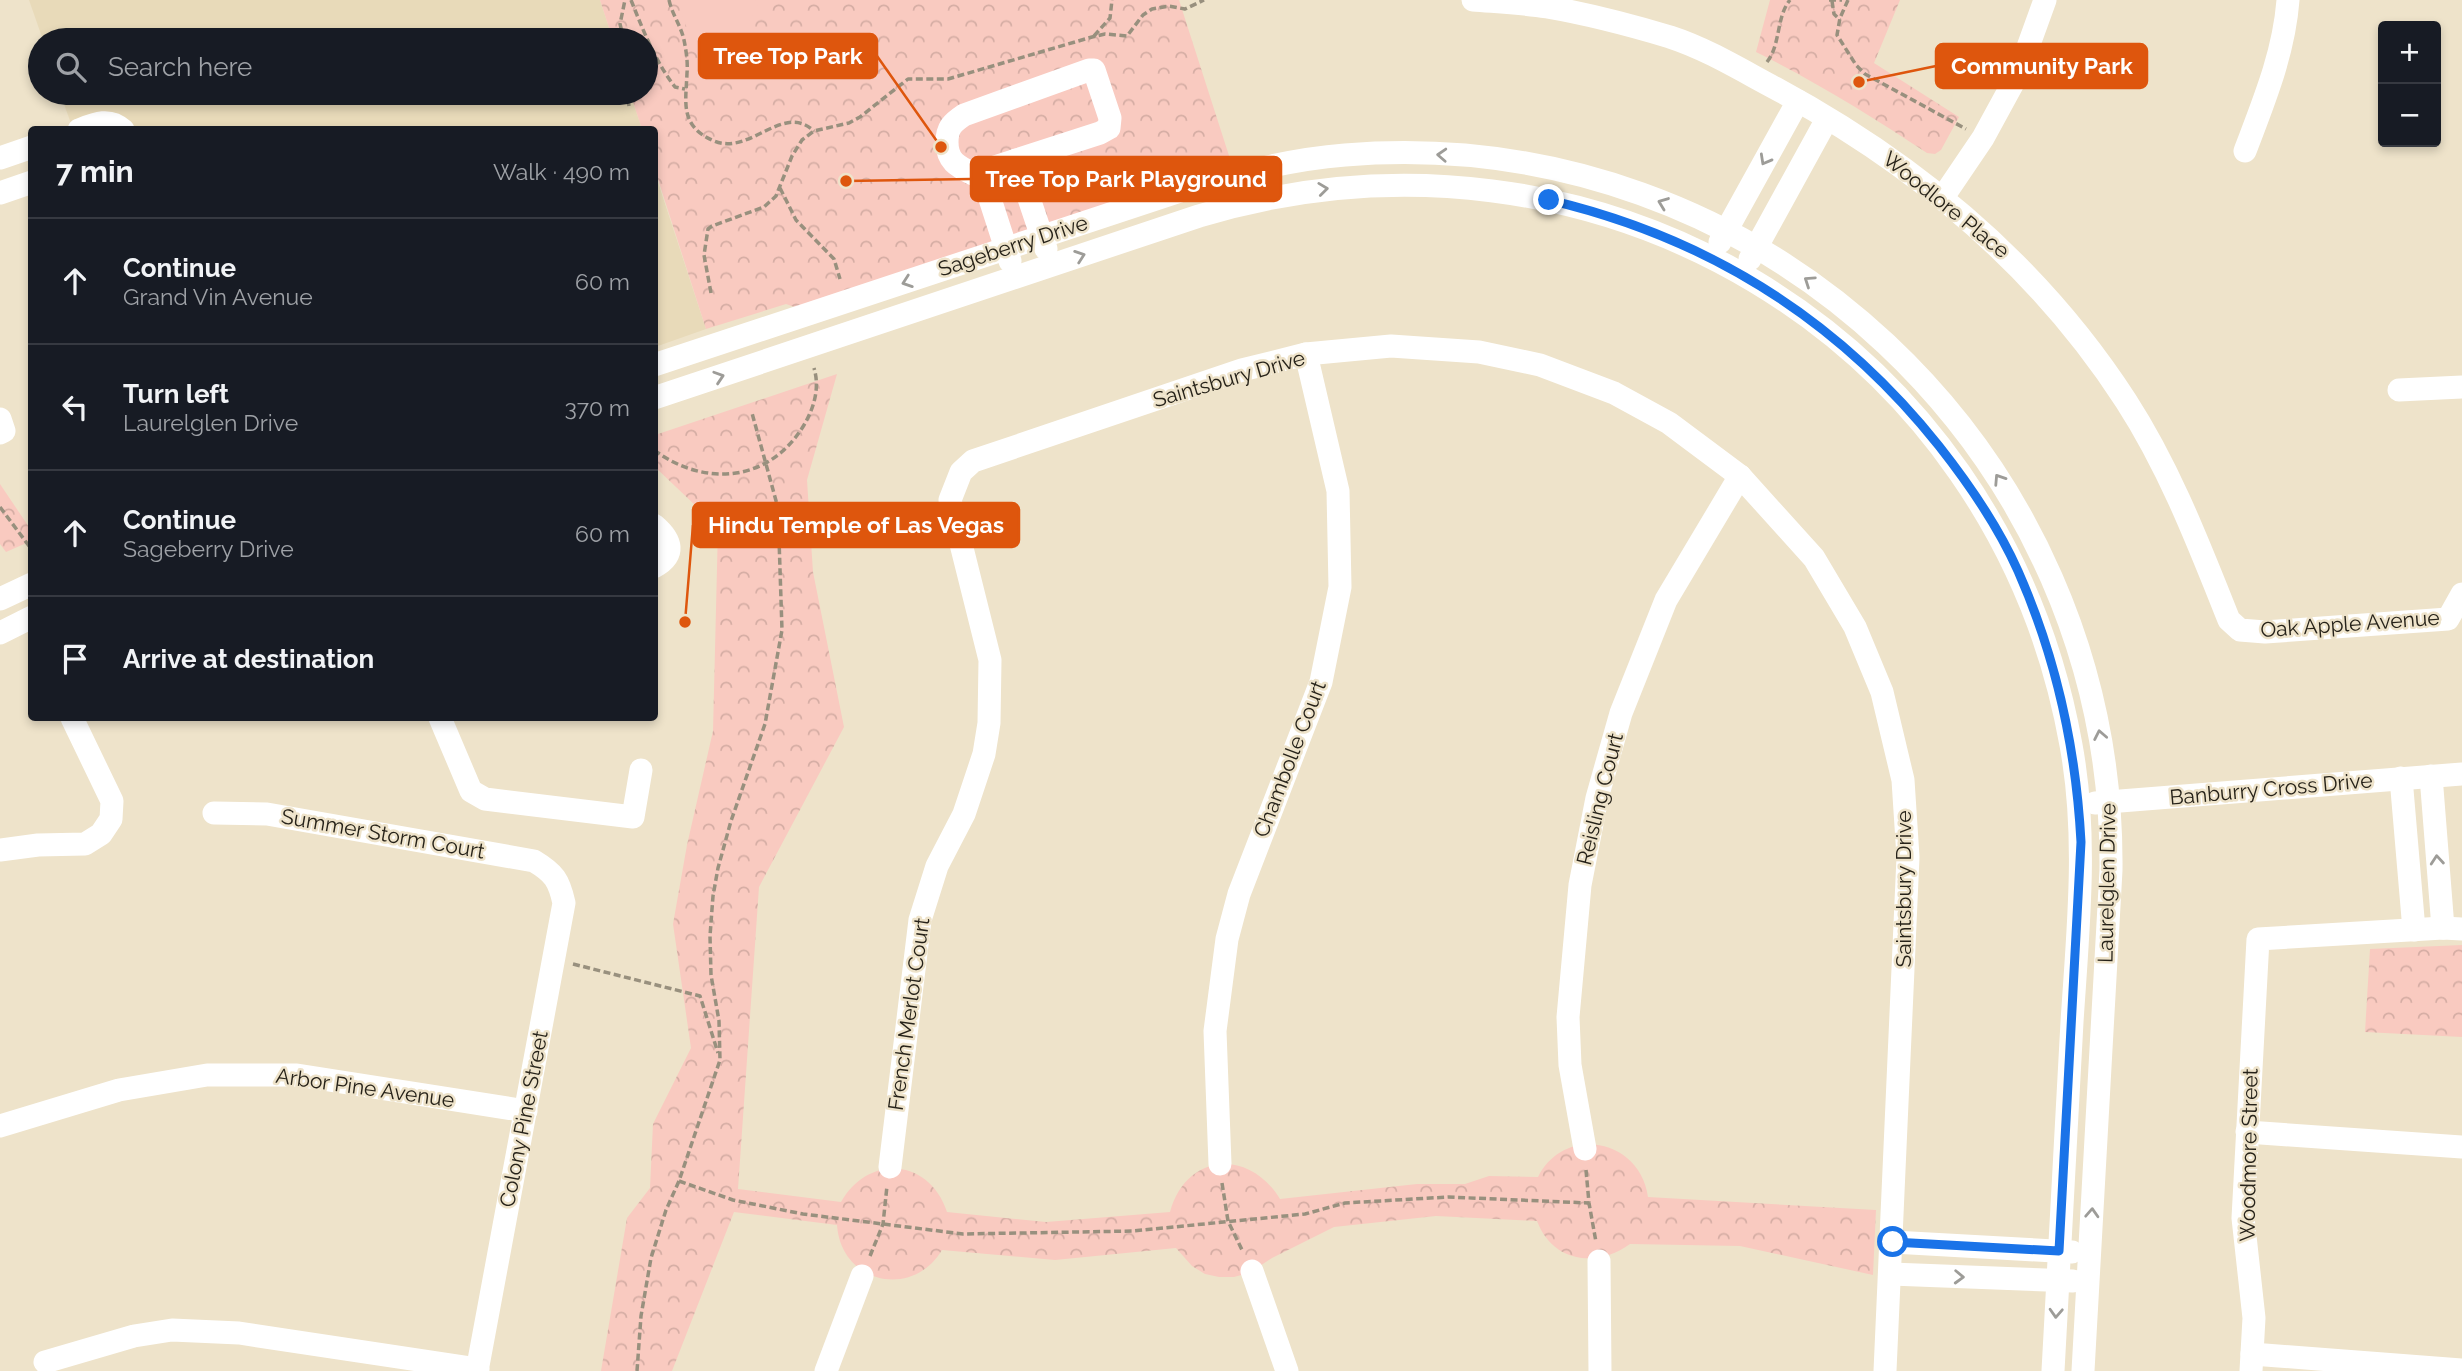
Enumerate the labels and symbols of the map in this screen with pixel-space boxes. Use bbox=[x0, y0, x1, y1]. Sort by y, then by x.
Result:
callout: Tree Top Park bbox=[699, 34, 877, 78]
text: Tree Top Park bbox=[713, 42, 863, 69]
callout: Community Park bbox=[1936, 44, 2147, 88]
text: Community Park bbox=[1951, 52, 2133, 79]
street label: Woodlore Place bbox=[1878, 146, 2015, 263]
one-way arrow bbox=[1437, 147, 1448, 162]
one-way arrow bbox=[1760, 153, 1773, 166]
callout: Tree Top Park Playground bbox=[971, 157, 1281, 201]
text: Tree Top Park Playground bbox=[985, 165, 1267, 192]
one-way arrow bbox=[1317, 182, 1329, 197]
route end bbox=[1533, 184, 1564, 215]
one-way arrow bbox=[1658, 198, 1670, 212]
street label: Sageberry Drive bbox=[935, 210, 1091, 281]
one-way arrow bbox=[1074, 250, 1086, 264]
one-way arrow bbox=[901, 274, 913, 288]
one-way arrow bbox=[1804, 277, 1817, 289]
street label: Saintsbury Drive bbox=[1150, 345, 1308, 412]
one-way arrow bbox=[713, 371, 725, 385]
one-way arrow bbox=[1995, 474, 2008, 487]
callout: Hindu Temple of Las Vegas bbox=[693, 503, 1019, 547]
text: Hindu Temple of Las Vegas bbox=[708, 511, 1004, 538]
street label: Oak Apple Avenue bbox=[2260, 605, 2440, 642]
street label: Chambolle Court bbox=[1248, 677, 1331, 841]
one-way arrow bbox=[2094, 729, 2109, 741]
street label: Reisling Court bbox=[1571, 730, 1628, 867]
street label: Banburry Cross Drive bbox=[2168, 767, 2374, 810]
street label: Summer Storm Court bbox=[279, 803, 487, 864]
street label: Laurelglen Drive bbox=[2093, 803, 2120, 963]
street label: Saintsbury Drive bbox=[1891, 810, 1916, 968]
one-way arrow bbox=[2430, 854, 2445, 865]
street label: French Merlot Court bbox=[883, 916, 934, 1112]
street label: Colony Pine Street bbox=[494, 1029, 553, 1209]
street label: Arbor Pine Avenue bbox=[274, 1063, 456, 1112]
street label: Woodmore Street bbox=[2234, 1068, 2263, 1242]
one-way arrow bbox=[2084, 1207, 2099, 1218]
route start bbox=[1877, 1226, 1908, 1257]
one-way arrow bbox=[1954, 1269, 1965, 1284]
one-way arrow bbox=[2049, 1308, 2064, 1319]

